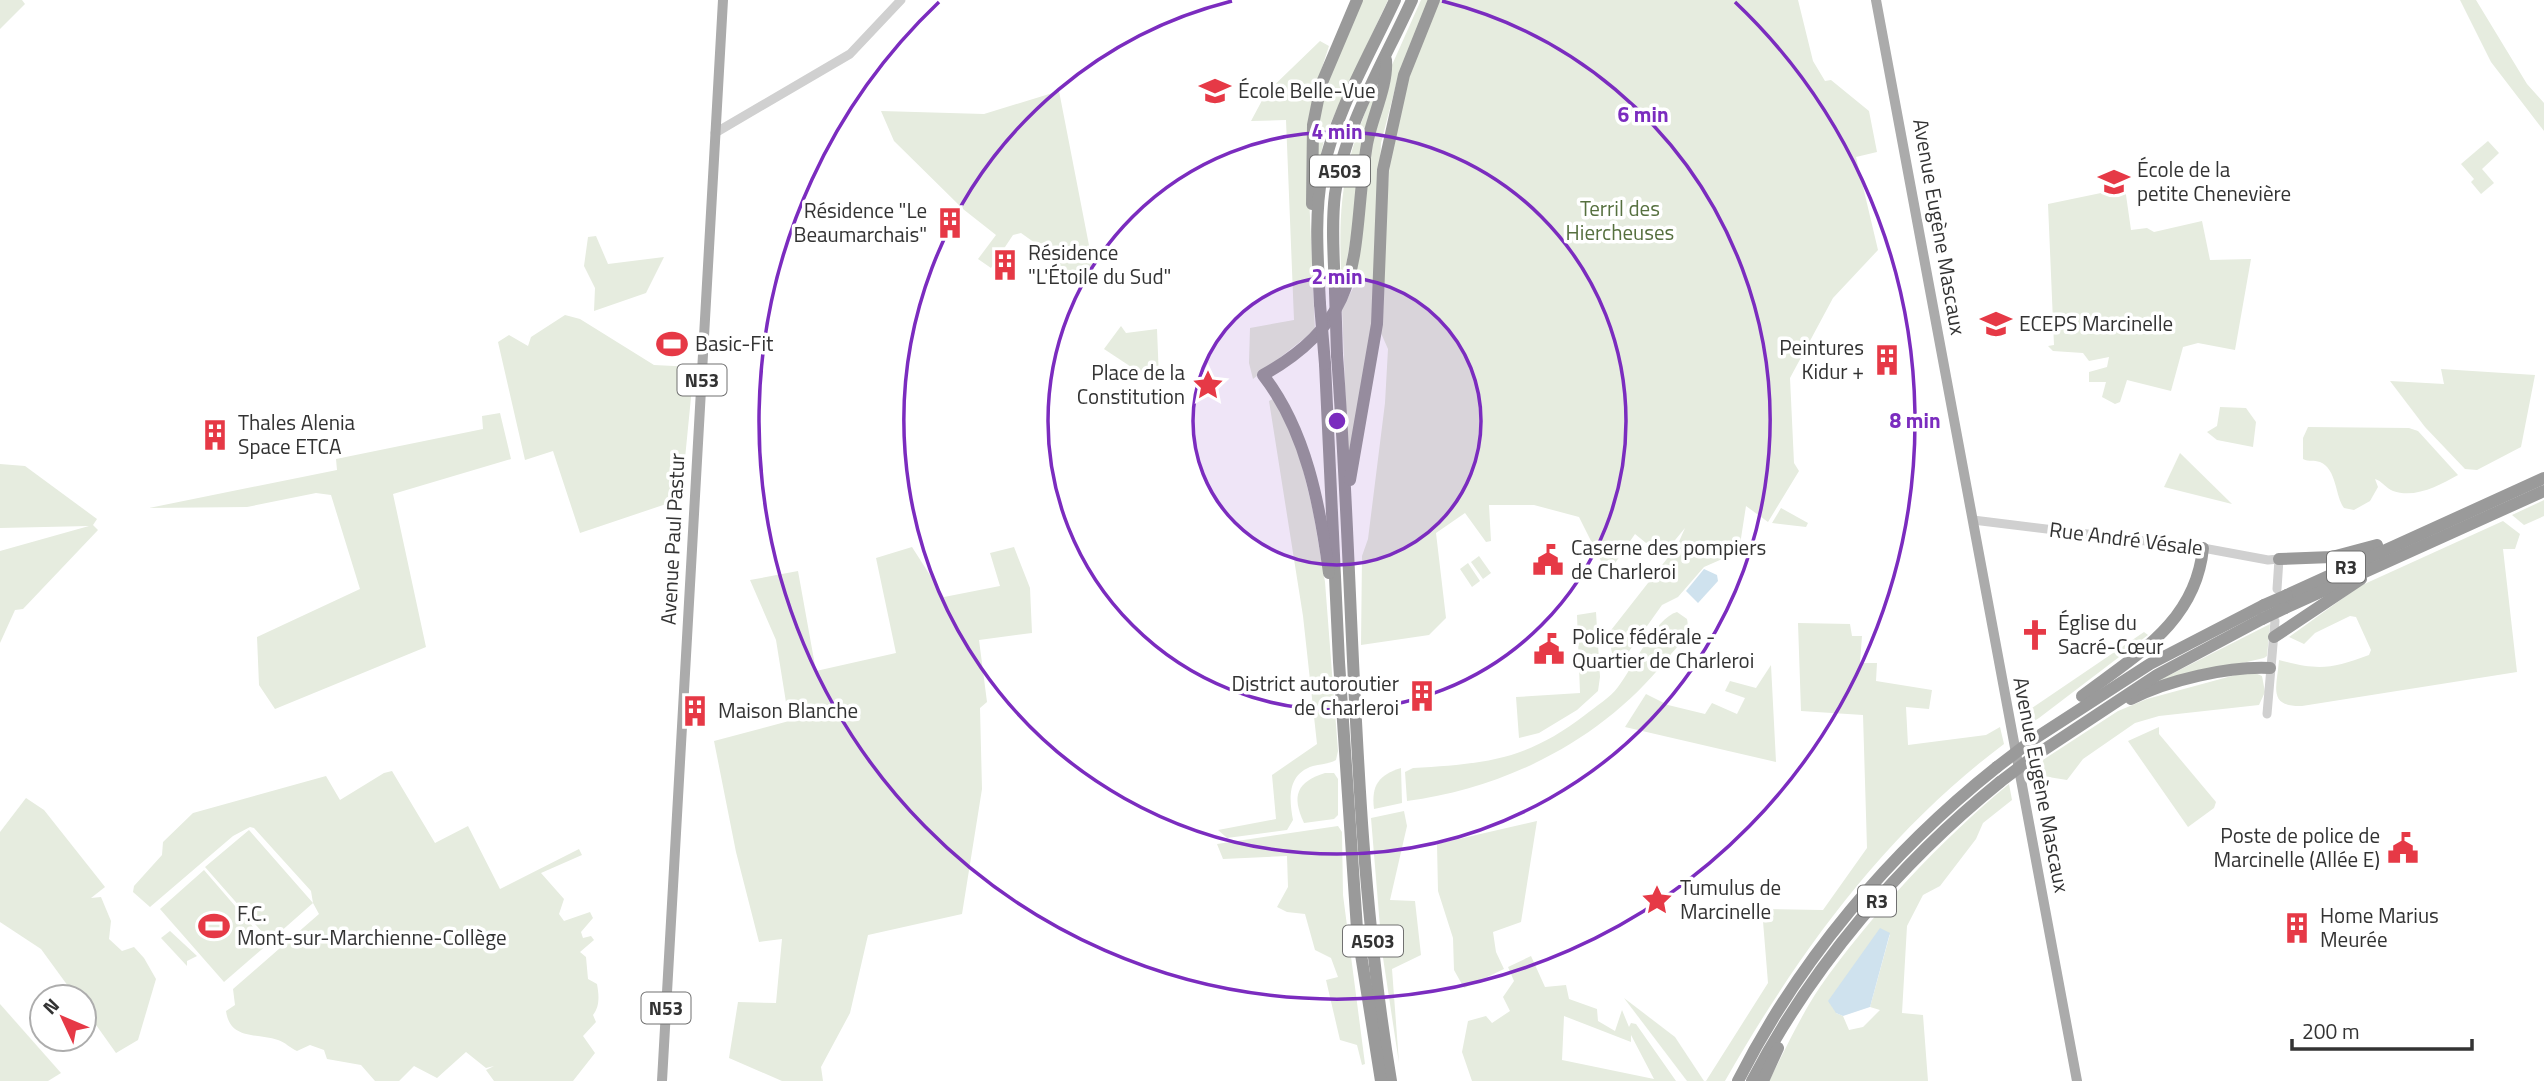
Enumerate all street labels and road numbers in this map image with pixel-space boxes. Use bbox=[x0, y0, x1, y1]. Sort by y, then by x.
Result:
street label: Avenue Eugène Mascaux bbox=[1905, 116, 1975, 338]
road number: A503 bbox=[1310, 155, 1370, 186]
road number: N53 bbox=[678, 364, 726, 396]
street label: Avenue Paul Pastur bbox=[652, 452, 692, 626]
street label: Rue André Vésale bbox=[2048, 513, 2205, 563]
road number: R3 bbox=[2327, 552, 2365, 582]
street label: Avenue Eugène Mascaux bbox=[2005, 674, 2079, 896]
road number: R3 bbox=[1858, 886, 1896, 917]
road number: A503 bbox=[1343, 925, 1403, 956]
road number: N53 bbox=[642, 992, 690, 1024]

